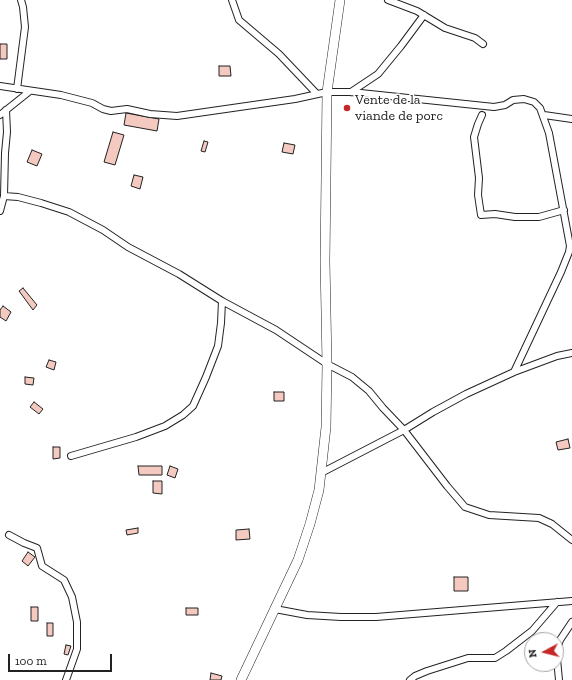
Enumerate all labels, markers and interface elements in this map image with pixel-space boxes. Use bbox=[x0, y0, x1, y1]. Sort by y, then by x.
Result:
place label: Vente de la viande de porc bbox=[355, 92, 443, 124]
marker: Vente de la viande de porc bbox=[342, 103, 352, 113]
north arrow bbox=[524, 632, 564, 672]
scale bar bbox=[10, 646, 114, 672]
text: N bbox=[526, 648, 540, 658]
text: 100 m bbox=[15, 654, 47, 668]

